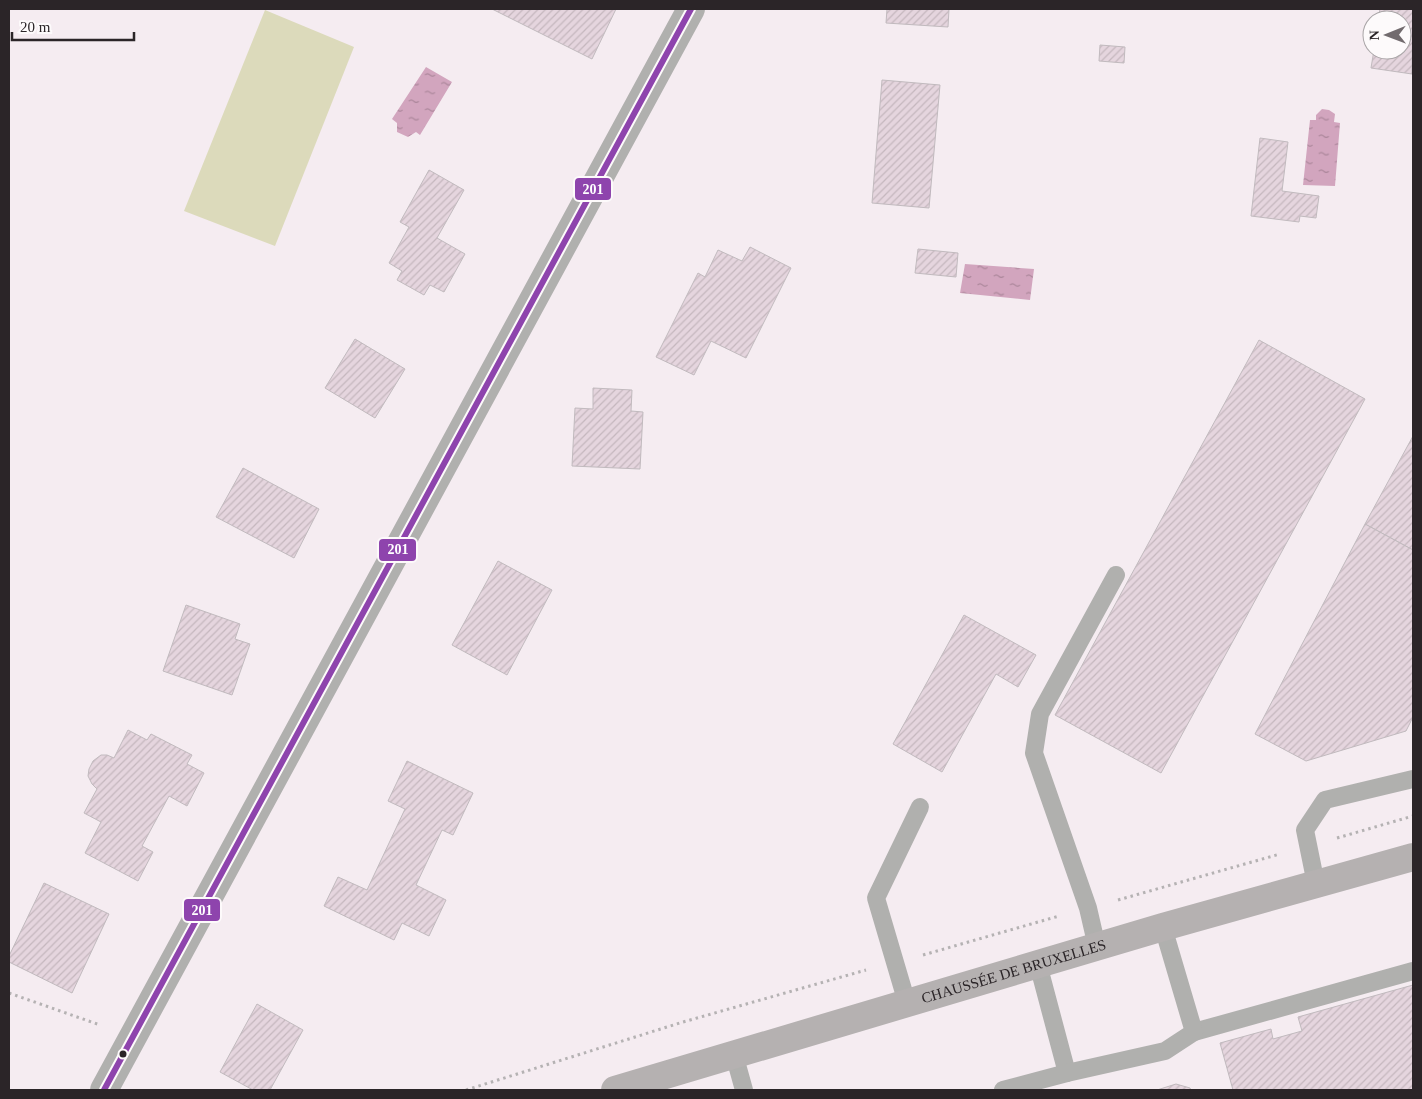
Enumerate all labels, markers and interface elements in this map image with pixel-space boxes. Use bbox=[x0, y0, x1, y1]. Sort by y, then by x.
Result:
scale bar bbox=[12, 10, 135, 42]
north arrow bbox=[1362, 10, 1412, 60]
text: 20 m bbox=[20, 19, 51, 35]
text: N bbox=[1367, 30, 1382, 40]
line badge: 201 bbox=[574, 177, 612, 201]
text: 201 bbox=[583, 182, 604, 197]
line badge: 201 bbox=[378, 538, 417, 562]
text: 201 bbox=[388, 542, 409, 557]
line badge: 201 bbox=[183, 898, 221, 922]
text: 201 bbox=[192, 903, 213, 918]
street label: CHAUSSÉE DE BRUXELLES bbox=[920, 936, 1108, 1006]
unlabelled marker bbox=[118, 1049, 128, 1059]

